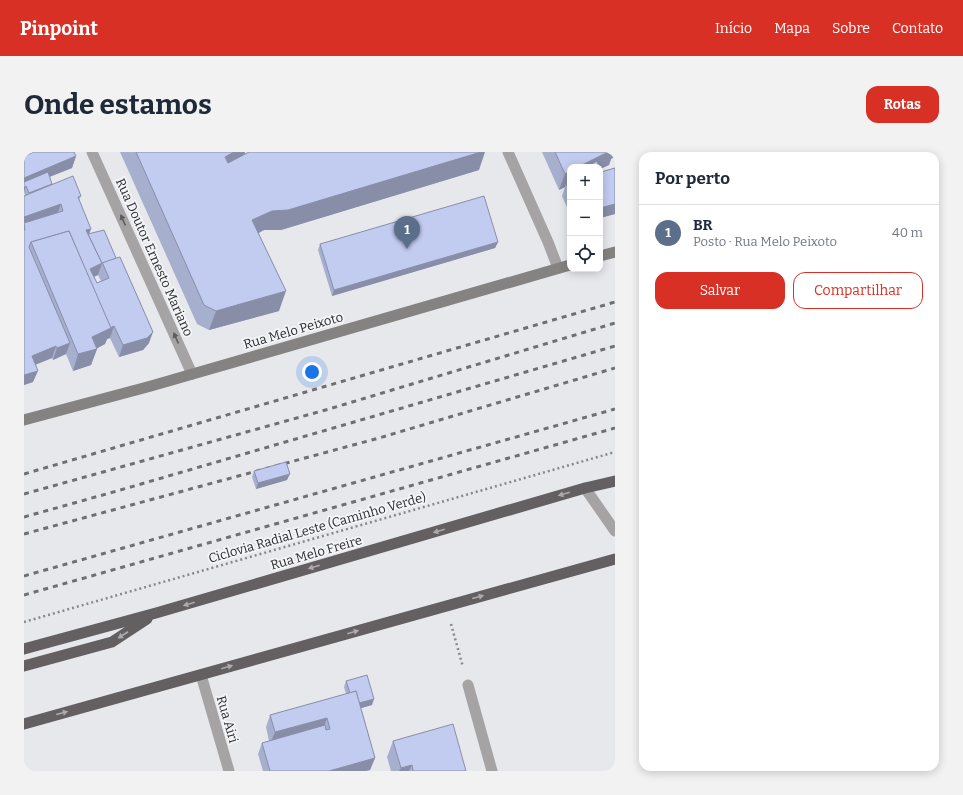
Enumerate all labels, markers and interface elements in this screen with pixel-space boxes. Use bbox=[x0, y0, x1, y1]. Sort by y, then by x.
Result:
text: Pinpoint bbox=[20, 17, 98, 40]
text: Início bbox=[715, 20, 752, 37]
text: Mapa bbox=[774, 20, 810, 37]
text: Sobre bbox=[832, 20, 870, 37]
text: Contato bbox=[892, 20, 943, 37]
button: Rotas bbox=[866, 86, 939, 123]
text: Onde estamos bbox=[24, 88, 212, 121]
map controls bbox=[567, 164, 603, 272]
button: + bbox=[567, 164, 603, 200]
text: Por perto bbox=[655, 168, 730, 189]
street label: Rua Doutor Ernesto Mariano bbox=[113, 176, 196, 339]
button: − bbox=[567, 200, 603, 236]
one-way arrow bbox=[120, 214, 126, 225]
pin: 1 bbox=[394, 216, 420, 249]
text: BR bbox=[693, 216, 712, 234]
text: 1 bbox=[665, 225, 671, 240]
text: 40 m bbox=[892, 225, 923, 240]
text: Posto · Rua Melo Peixoto bbox=[693, 234, 837, 249]
button: locate bbox=[567, 236, 603, 272]
button: Salvar bbox=[655, 272, 785, 309]
button: Compartilhar bbox=[793, 272, 923, 309]
street label: Rua Melo Peixoto bbox=[242, 309, 345, 352]
one-way arrow bbox=[173, 333, 179, 344]
your location bbox=[302, 362, 322, 382]
street label: Ciclovia Radial Leste (Caminho Verde) bbox=[207, 489, 428, 566]
one-way arrow bbox=[557, 491, 569, 497]
one-way arrow bbox=[433, 528, 445, 534]
street label: Rua Melo Freire bbox=[269, 532, 364, 573]
one-way arrow bbox=[308, 564, 320, 570]
one-way arrow bbox=[472, 594, 484, 600]
one-way arrow bbox=[183, 601, 196, 607]
one-way arrow bbox=[347, 629, 359, 635]
one-way arrow bbox=[117, 631, 129, 638]
one-way arrow bbox=[222, 664, 234, 670]
street label: Rua Airi bbox=[214, 694, 241, 745]
one-way arrow bbox=[56, 710, 68, 716]

